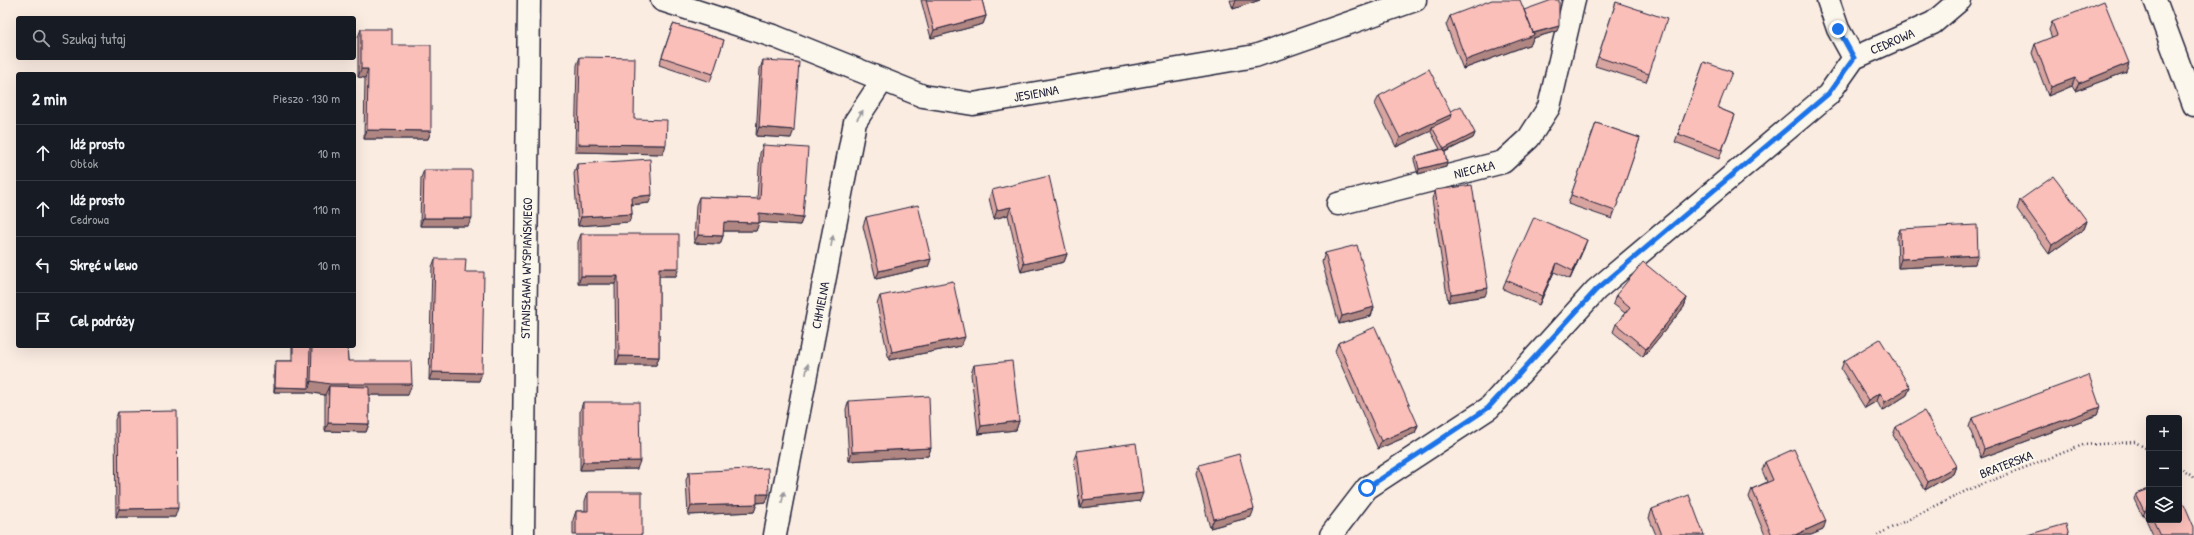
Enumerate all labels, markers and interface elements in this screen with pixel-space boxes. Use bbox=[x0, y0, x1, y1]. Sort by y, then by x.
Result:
search box bbox=[16, 16, 356, 60]
route end bbox=[1829, 20, 1847, 38]
street label: CEDROWA bbox=[1867, 23, 1918, 58]
icon: search bbox=[30, 27, 52, 49]
text: Szukaj tutaj bbox=[62, 28, 126, 49]
street label: JESIENNA bbox=[1012, 80, 1061, 106]
text: 2 min bbox=[32, 87, 67, 110]
text: Pieszo · 130 m bbox=[273, 89, 340, 107]
one-way arrow bbox=[856, 110, 864, 120]
text: Idź prosto bbox=[70, 133, 124, 154]
icon: ahead bbox=[32, 142, 54, 164]
text: 10 m bbox=[318, 144, 340, 162]
text: Obłok bbox=[70, 154, 98, 172]
street label: NIECAŁA bbox=[1452, 155, 1497, 183]
text: Idź prosto bbox=[70, 189, 124, 210]
street label: STANISŁAWA WYSPIAŃSKIEGO bbox=[516, 197, 536, 339]
icon: ahead bbox=[32, 198, 54, 220]
text: 110 m bbox=[313, 200, 340, 218]
text: Cedrowa bbox=[70, 210, 109, 228]
one-way arrow bbox=[829, 235, 835, 248]
icon: left bbox=[32, 254, 54, 276]
text: Skręć w lewo bbox=[70, 254, 137, 275]
text: 10 m bbox=[318, 256, 340, 274]
street label: CHMIELNA bbox=[807, 279, 834, 330]
icon: arrive bbox=[32, 310, 54, 332]
text: Cel podróży bbox=[70, 310, 135, 331]
one-way arrow bbox=[805, 363, 811, 375]
map controls bbox=[2146, 415, 2182, 523]
button: + bbox=[2146, 415, 2182, 451]
street label: BRATERSKA bbox=[1977, 445, 2036, 482]
button: − bbox=[2146, 451, 2182, 487]
route start bbox=[1358, 479, 1376, 497]
button: layers bbox=[2146, 487, 2182, 523]
one-way arrow bbox=[780, 491, 786, 503]

